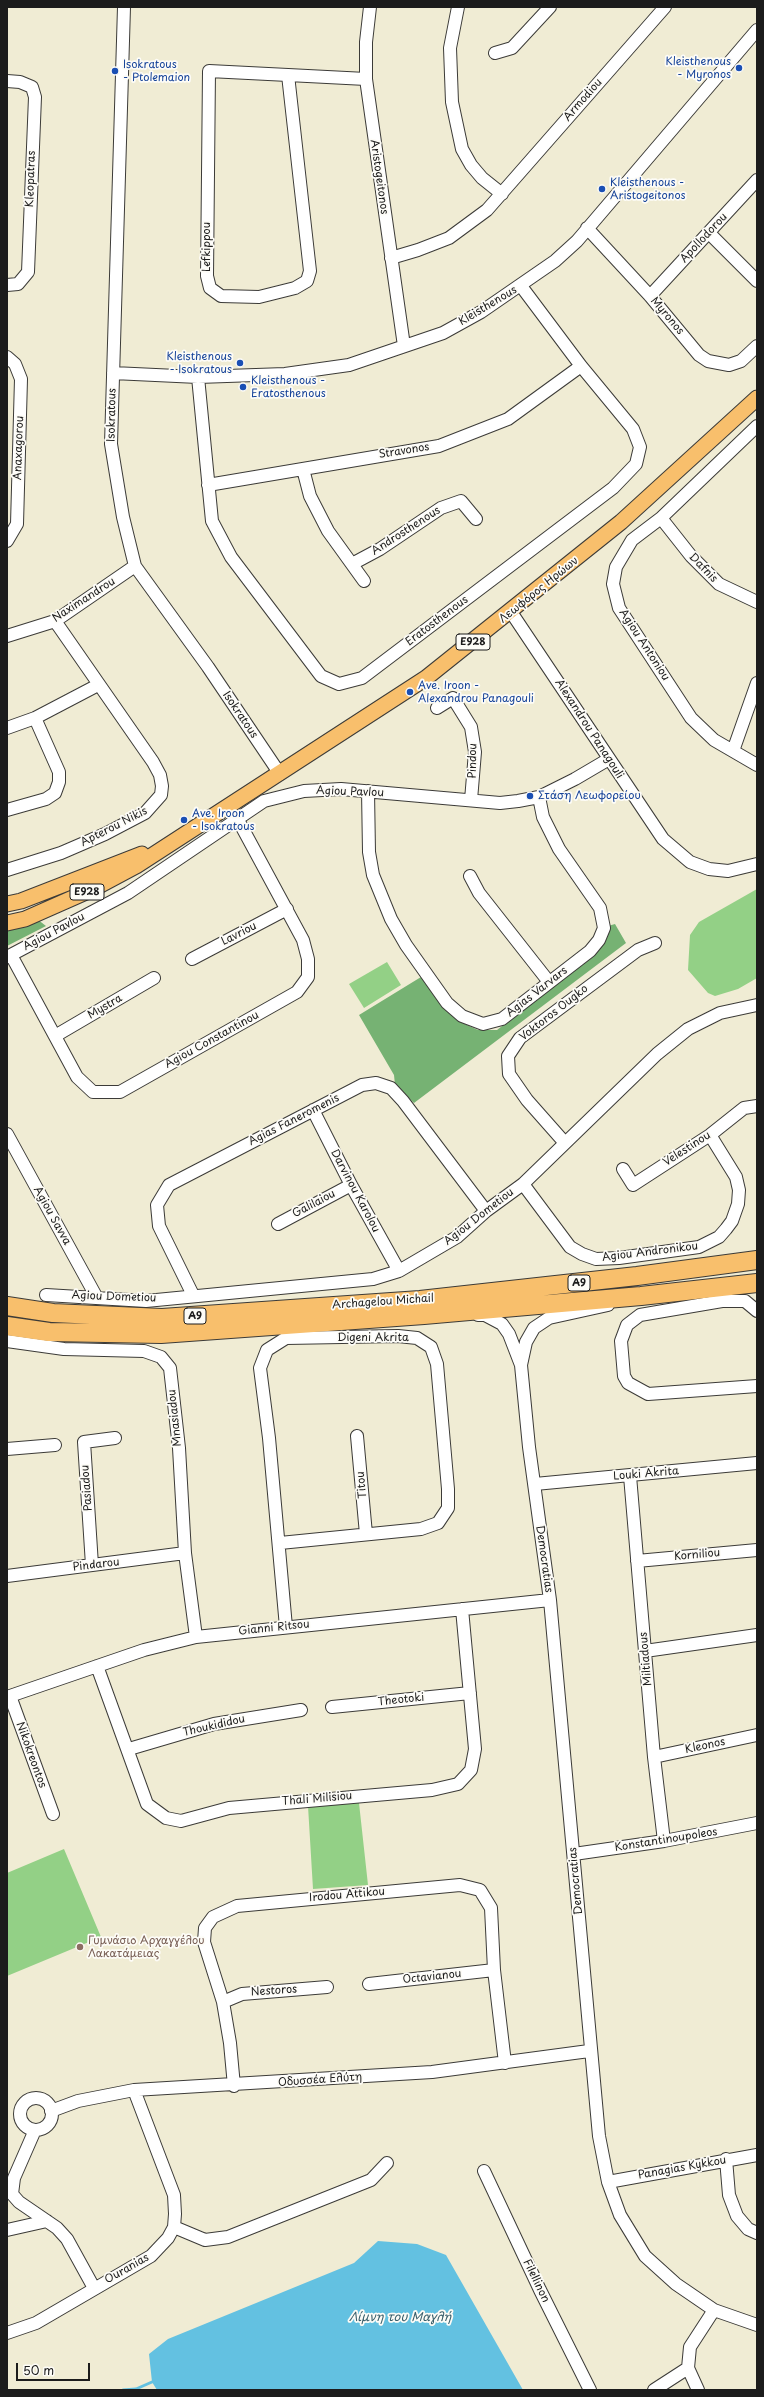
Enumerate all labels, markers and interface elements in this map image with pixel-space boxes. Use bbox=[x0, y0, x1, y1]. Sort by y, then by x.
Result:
place label: Kleisthenous - Myronos bbox=[665, 55, 731, 81]
place label: Isokratous - Ptolemaion bbox=[123, 58, 190, 84]
marker: Kleisthenous - Myronos bbox=[734, 63, 744, 73]
marker: Isokratous - Ptolemaion bbox=[110, 66, 120, 76]
street label: Armodiou bbox=[561, 76, 605, 124]
street label: Aristogeitonos bbox=[367, 139, 391, 215]
street label: Kleopatras bbox=[23, 150, 39, 208]
place label: Kleisthenous - Aristogeitonos bbox=[610, 176, 686, 202]
marker: Kleisthenous - Aristogeitonos bbox=[597, 184, 607, 194]
street label: Apollodorou bbox=[678, 210, 730, 266]
street label: Lefkippou bbox=[200, 222, 214, 272]
street label: Kleisthenous bbox=[457, 283, 519, 329]
street label: Myronos bbox=[648, 295, 686, 337]
place label: Kleisthenous - Isokratous bbox=[166, 350, 232, 376]
marker: Kleisthenous - Isokratous bbox=[235, 358, 245, 368]
place label: Kleisthenous - Eratosthenous bbox=[251, 374, 326, 400]
marker: Kleisthenous - Eratosthenous bbox=[238, 382, 248, 392]
street label: Isokratous bbox=[105, 388, 119, 442]
street label: Anaxagorou bbox=[11, 416, 27, 480]
street label: Stravonos bbox=[378, 440, 430, 462]
street label: Androsthenous bbox=[369, 504, 443, 558]
street label: Dafnis bbox=[686, 551, 720, 585]
street label: Λεωφόρος Ηρώων bbox=[497, 554, 581, 626]
street label: Naximandrou bbox=[50, 575, 118, 625]
street label: Eratosthenous bbox=[403, 593, 471, 649]
street label: Agiou Antoniou bbox=[616, 607, 672, 683]
road number: E928 bbox=[456, 634, 490, 650]
street label: Alexandrou Panagouli bbox=[552, 677, 626, 781]
place label: Ave. Iroon - Alexandrou Panagouli bbox=[418, 679, 534, 705]
marker: Ave. Iroon - Alexandrou Panagouli bbox=[405, 687, 415, 697]
street label: Isokratous bbox=[220, 689, 260, 741]
street label: Pindou bbox=[466, 743, 480, 779]
street label: Agiou Pavlou bbox=[316, 784, 384, 800]
place label: Στάση Λεωφορείου bbox=[538, 789, 641, 803]
marker: Στάση Λεωφορείου bbox=[525, 791, 535, 801]
street label: Apterou Nikis bbox=[78, 804, 150, 850]
place label: Ave. Iroon - Isokratous bbox=[192, 807, 255, 833]
marker: Ave. Iroon - Isokratous bbox=[179, 815, 189, 825]
road number: E928 bbox=[70, 884, 104, 900]
street label: Agiou Pavlou bbox=[21, 910, 87, 954]
street label: Lavriou bbox=[219, 919, 259, 949]
street label: Agias Varvars bbox=[504, 964, 570, 1020]
street label: Voktoros Ougko bbox=[517, 982, 591, 1044]
street label: Mystra bbox=[85, 992, 125, 1022]
street label: Agiou Constantinou bbox=[163, 1009, 261, 1071]
street label: Agias Faneromenis bbox=[246, 1091, 342, 1149]
street label: Velestinou bbox=[661, 1129, 713, 1169]
street label: Darvinou Karolou bbox=[328, 1147, 382, 1235]
street label: Agiou Savva bbox=[30, 1184, 74, 1248]
street label: Agiou Dometiou bbox=[442, 1186, 516, 1248]
street label: Galilaiou bbox=[290, 1187, 338, 1221]
street label: Agiou Andronikou bbox=[601, 1240, 699, 1264]
road number: A9 bbox=[568, 1275, 590, 1291]
street label: Agiou Dometiou bbox=[71, 1289, 157, 1305]
street label: Archagelou Michail bbox=[332, 1292, 434, 1312]
road number: A9 bbox=[184, 1308, 206, 1324]
street label: Digeni Akrita bbox=[337, 1331, 409, 1345]
street label: Mnasiadou bbox=[165, 1389, 185, 1447]
street label: Pasiadou bbox=[79, 1464, 95, 1512]
street label: Louki Akrita bbox=[613, 1465, 679, 1483]
street label: Titou bbox=[354, 1471, 370, 1499]
street label: Democratias bbox=[533, 1524, 555, 1594]
street label: Korniliou bbox=[673, 1546, 721, 1564]
street label: Pindarou bbox=[72, 1556, 120, 1574]
street label: Gianni Ritsou bbox=[238, 1618, 310, 1638]
street label: Miltiadous bbox=[637, 1631, 655, 1687]
street label: Theotoki bbox=[377, 1691, 425, 1709]
street label: Thoukididou bbox=[182, 1712, 246, 1740]
street label: Nikokreontos bbox=[13, 1720, 49, 1790]
street label: Kleonos bbox=[684, 1735, 726, 1757]
street label: Thali Milisiou bbox=[281, 1789, 353, 1809]
street label: Konstantinoupoleos bbox=[614, 1825, 718, 1855]
street label: Democratias bbox=[566, 1847, 586, 1915]
street label: Irodou Attikou bbox=[309, 1885, 385, 1905]
place label: Γυμνάσιο Αρχαγγέλου Λακατάμειας bbox=[88, 1934, 204, 1960]
marker: Γυμνάσιο Αρχαγγέλου Λακατάμειας bbox=[75, 1942, 85, 1952]
street label: Octavianou bbox=[402, 1967, 462, 1987]
street label: Nestoros bbox=[250, 1983, 298, 1999]
street label: Οδυσσέα Ελύτη bbox=[277, 2070, 363, 2090]
street label: Panagias Kykkou bbox=[637, 2154, 727, 2182]
street label: Ouranias bbox=[103, 2251, 151, 2287]
street label: Filellinon bbox=[520, 2257, 552, 2305]
water label: Λίμνη του Μαγλή bbox=[349, 2311, 451, 2325]
scale bar bbox=[18, 2355, 92, 2381]
text: 50 m bbox=[23, 2361, 54, 2379]

